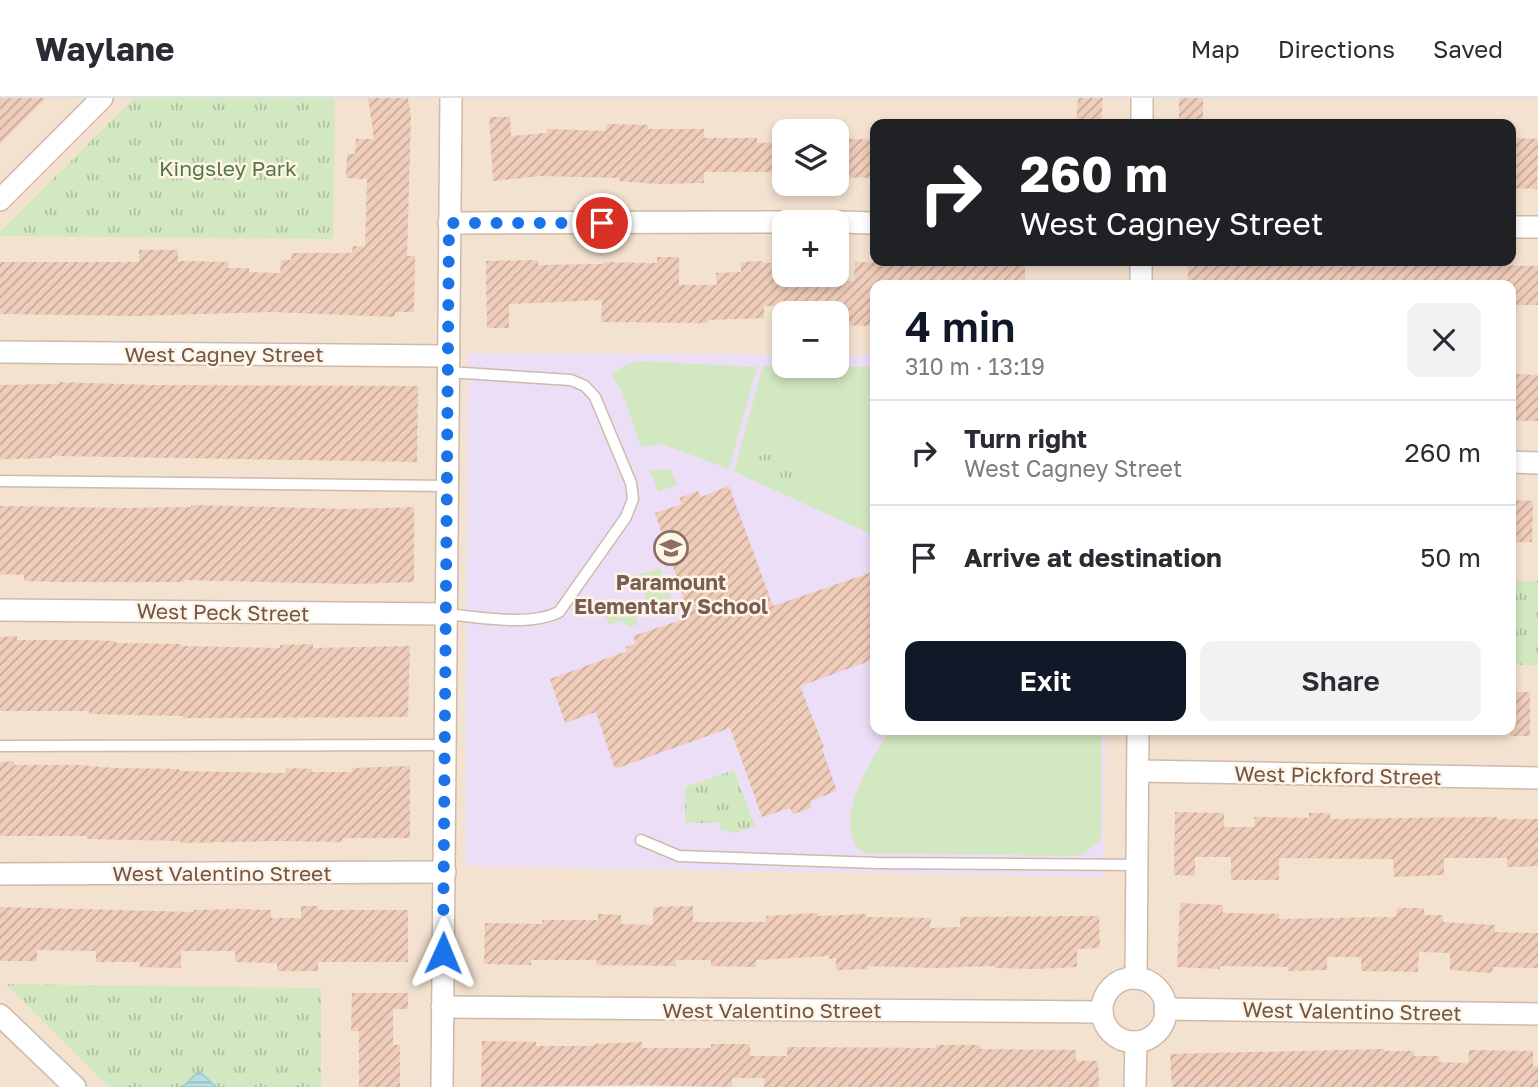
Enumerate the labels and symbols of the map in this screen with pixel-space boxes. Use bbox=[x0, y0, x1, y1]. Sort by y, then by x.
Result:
park label: Kingsley Park bbox=[159, 155, 297, 181]
pin bbox=[572, 193, 632, 253]
street label: West Cagney Street bbox=[124, 341, 324, 367]
school or university icon: Paramount Elementary School bbox=[652, 529, 690, 567]
place label: Paramount Elementary School bbox=[574, 569, 768, 619]
street label: West Peck Street bbox=[136, 597, 310, 627]
street label: West Pickford Street bbox=[1234, 760, 1442, 790]
street label: West Valentino Street bbox=[112, 860, 332, 886]
position arrow bbox=[406, 916, 480, 990]
street label: West Valentino Street bbox=[1242, 996, 1462, 1026]
street label: West Valentino Street bbox=[662, 997, 882, 1023]

